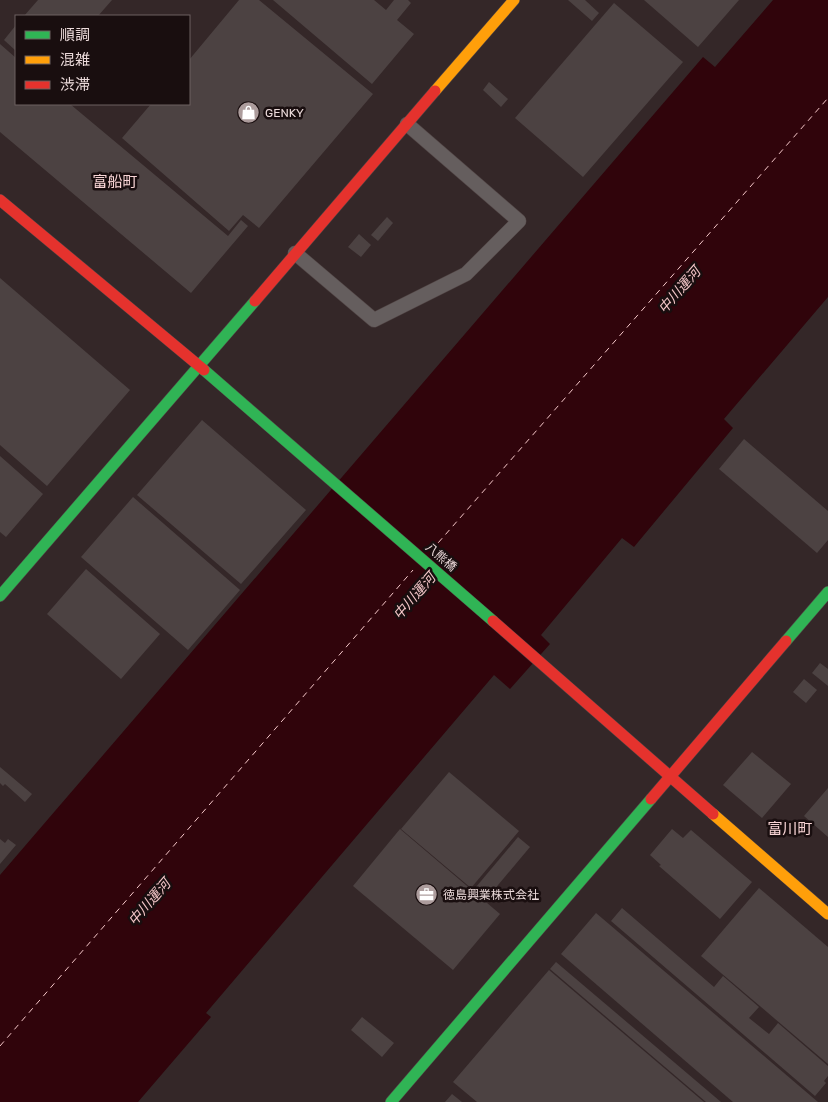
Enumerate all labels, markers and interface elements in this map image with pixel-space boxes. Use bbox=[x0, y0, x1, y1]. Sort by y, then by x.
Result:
legend bbox=[15, 15, 190, 105]
text: 順調 bbox=[60, 26, 90, 44]
text: 混雑 bbox=[60, 51, 90, 69]
text: 渋滞 bbox=[60, 76, 90, 94]
shop icon: GENKY bbox=[237, 101, 261, 125]
place label: GENKY bbox=[265, 106, 304, 120]
district label: 富船町 bbox=[92, 173, 138, 191]
water label: 中川運河 bbox=[655, 261, 706, 317]
street label: 八熊橋 bbox=[423, 540, 459, 574]
water label: 中川運河 bbox=[390, 567, 441, 623]
district label: 富川町 bbox=[767, 820, 813, 838]
water label: 中川運河 bbox=[125, 873, 176, 929]
office icon: 徳島興業株式会社 bbox=[415, 883, 439, 907]
place label: 徳島興業株式会社 bbox=[443, 888, 539, 902]

